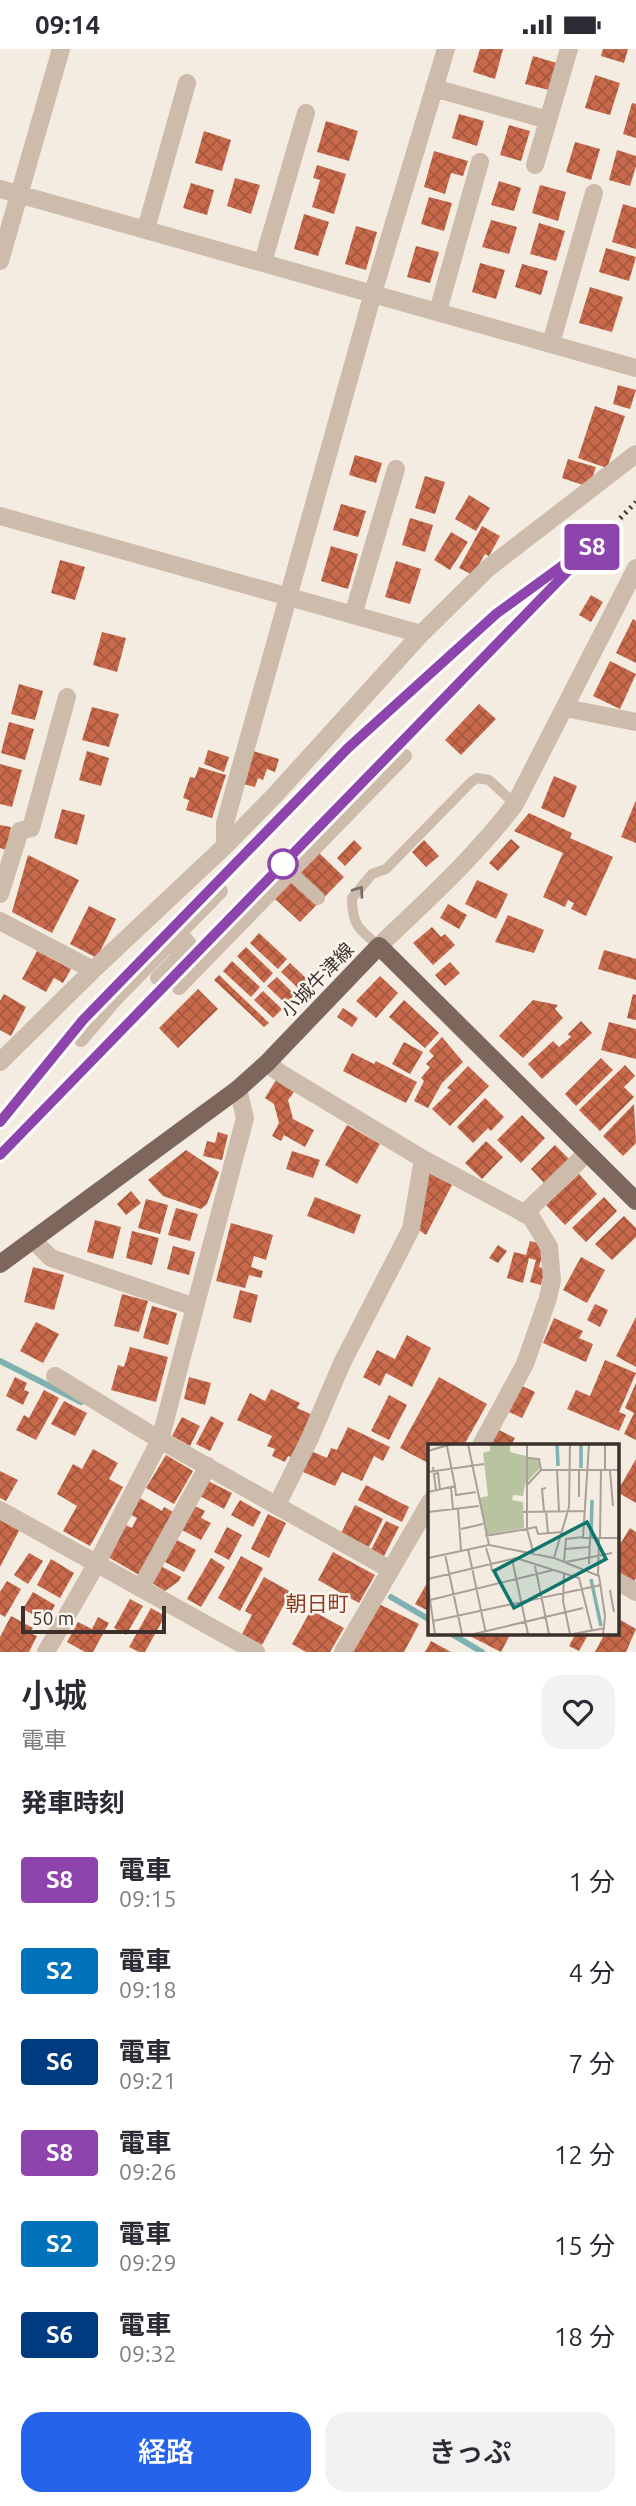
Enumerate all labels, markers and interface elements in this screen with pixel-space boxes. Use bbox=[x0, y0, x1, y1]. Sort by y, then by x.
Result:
text: 09:14 bbox=[35, 10, 100, 39]
line badge: S8 bbox=[560, 524, 624, 570]
text: S8 bbox=[578, 533, 606, 560]
unlabelled marker bbox=[268, 849, 298, 879]
one-way arrow bbox=[350, 886, 363, 899]
street label: 小城牛津線 bbox=[276, 938, 358, 1022]
inset map bbox=[428, 1444, 618, 1635]
district label: 朝日町 bbox=[286, 1591, 349, 1615]
scale bar bbox=[21, 1603, 166, 1635]
text: 50 m bbox=[32, 1607, 74, 1629]
button: heart bbox=[541, 1675, 615, 1749]
text: 小城 bbox=[21, 1676, 87, 1713]
text: 電車 bbox=[21, 1727, 67, 1752]
text: 発車時刻 bbox=[21, 1788, 125, 1817]
text: 電車 bbox=[119, 1855, 171, 1884]
text: S8 bbox=[46, 1866, 73, 1893]
text: 1 分 bbox=[568, 1867, 615, 1896]
text: 09:15 bbox=[119, 1886, 177, 1911]
text: 電車 bbox=[119, 1946, 171, 1975]
text: S2 bbox=[46, 1957, 73, 1984]
text: 4 分 bbox=[568, 1958, 615, 1987]
text: 09:18 bbox=[119, 1977, 177, 2002]
text: 電車 bbox=[119, 2037, 171, 2066]
text: S6 bbox=[46, 2048, 73, 2075]
text: 7 分 bbox=[568, 2049, 615, 2078]
text: 09:21 bbox=[119, 2068, 177, 2093]
text: 電車 bbox=[119, 2128, 171, 2157]
text: S8 bbox=[46, 2139, 73, 2166]
text: 12 分 bbox=[554, 2140, 615, 2169]
text: 09:26 bbox=[119, 2159, 177, 2184]
text: 電車 bbox=[119, 2219, 171, 2248]
text: S2 bbox=[46, 2230, 73, 2257]
text: 15 分 bbox=[554, 2231, 615, 2260]
text: 09:29 bbox=[119, 2250, 177, 2275]
text: 電車 bbox=[119, 2310, 171, 2339]
text: S6 bbox=[46, 2321, 73, 2348]
text: 18 分 bbox=[554, 2322, 615, 2351]
text: 09:32 bbox=[119, 2341, 177, 2366]
button: 経路 bbox=[21, 2412, 311, 2492]
button: きっぷ bbox=[325, 2412, 615, 2492]

